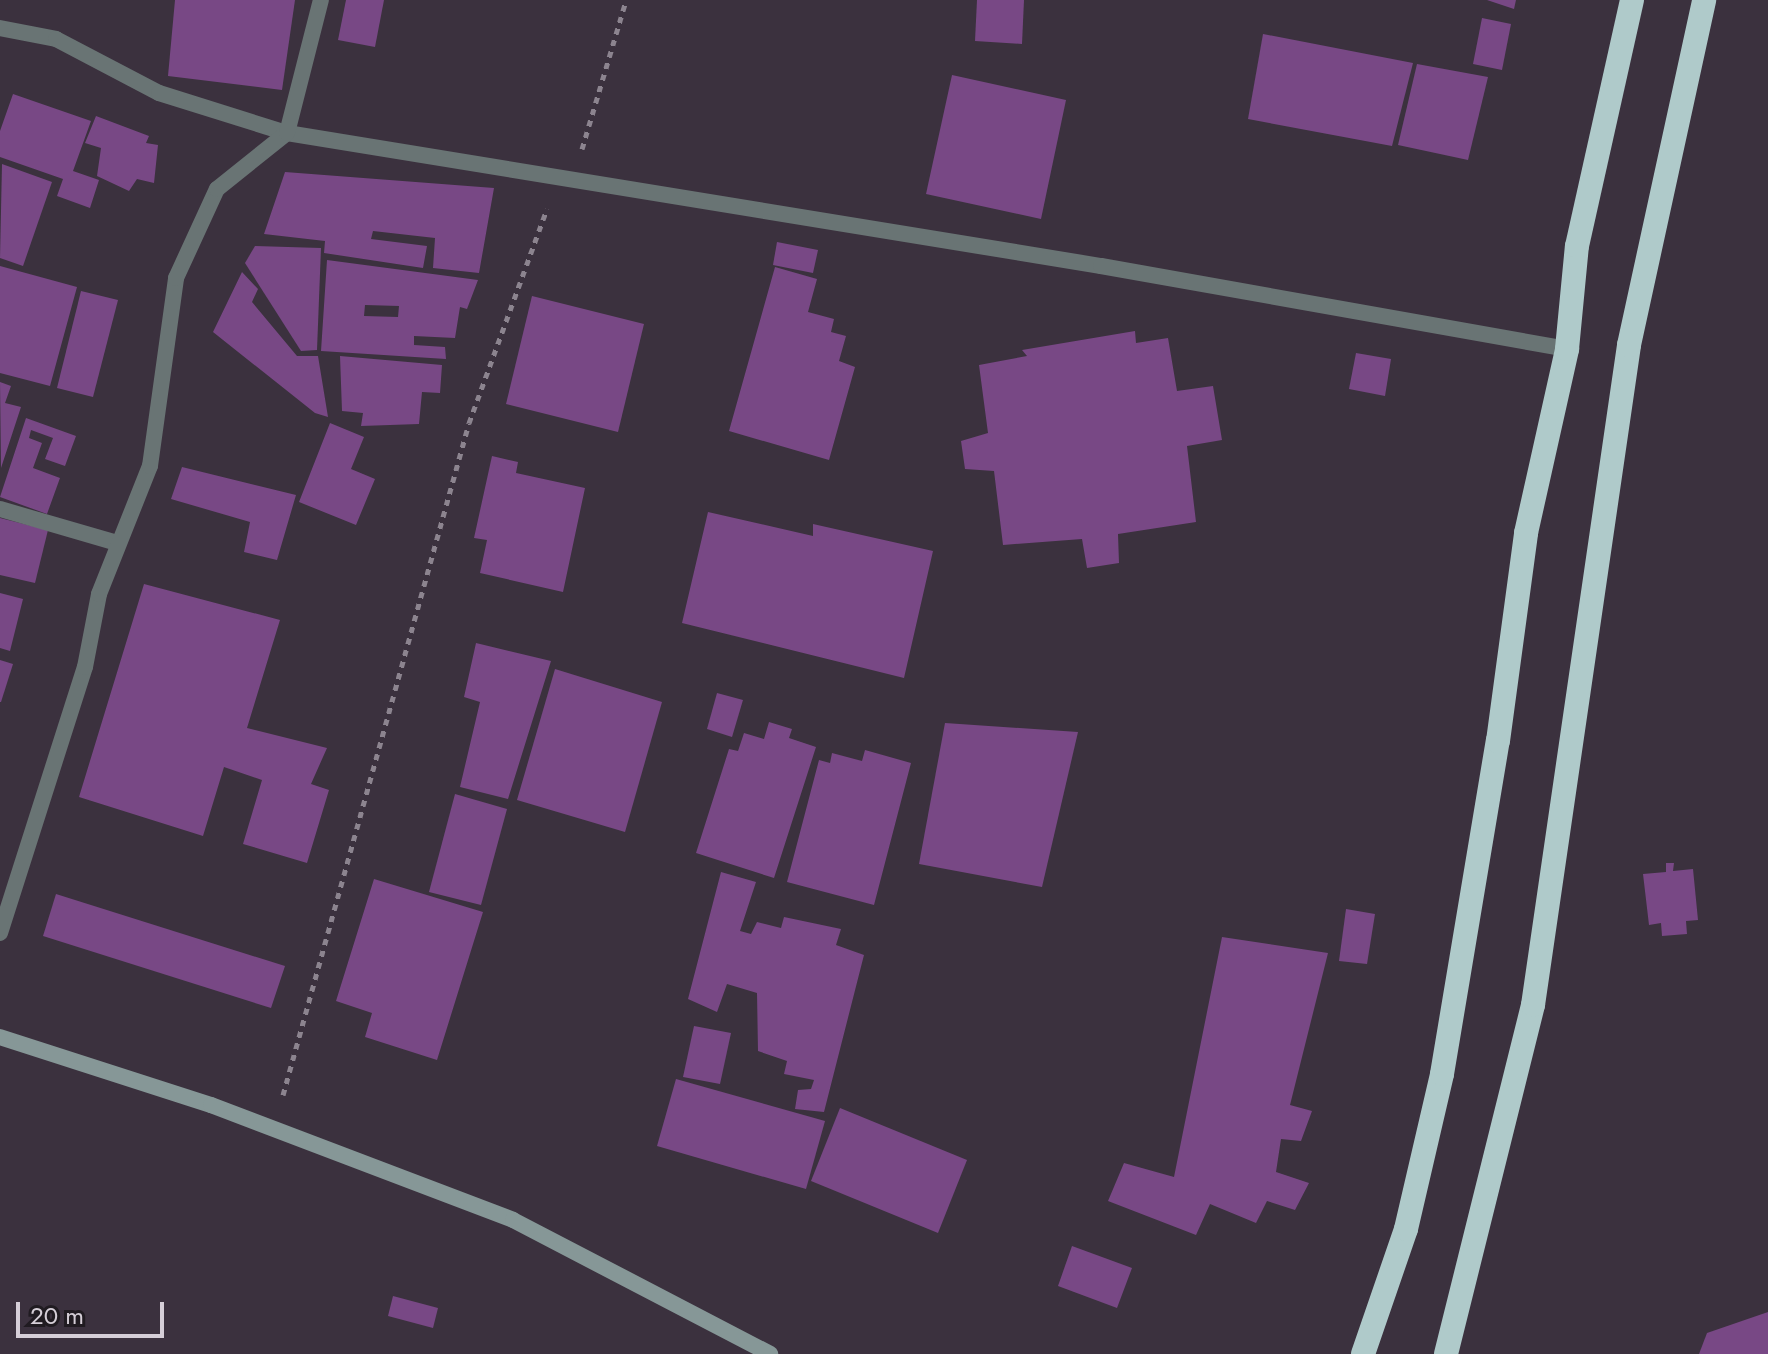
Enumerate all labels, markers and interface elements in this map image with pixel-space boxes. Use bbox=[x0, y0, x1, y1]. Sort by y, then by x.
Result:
scale bar bbox=[20, 1286, 168, 1336]
text: 20 m bbox=[30, 1298, 84, 1333]

